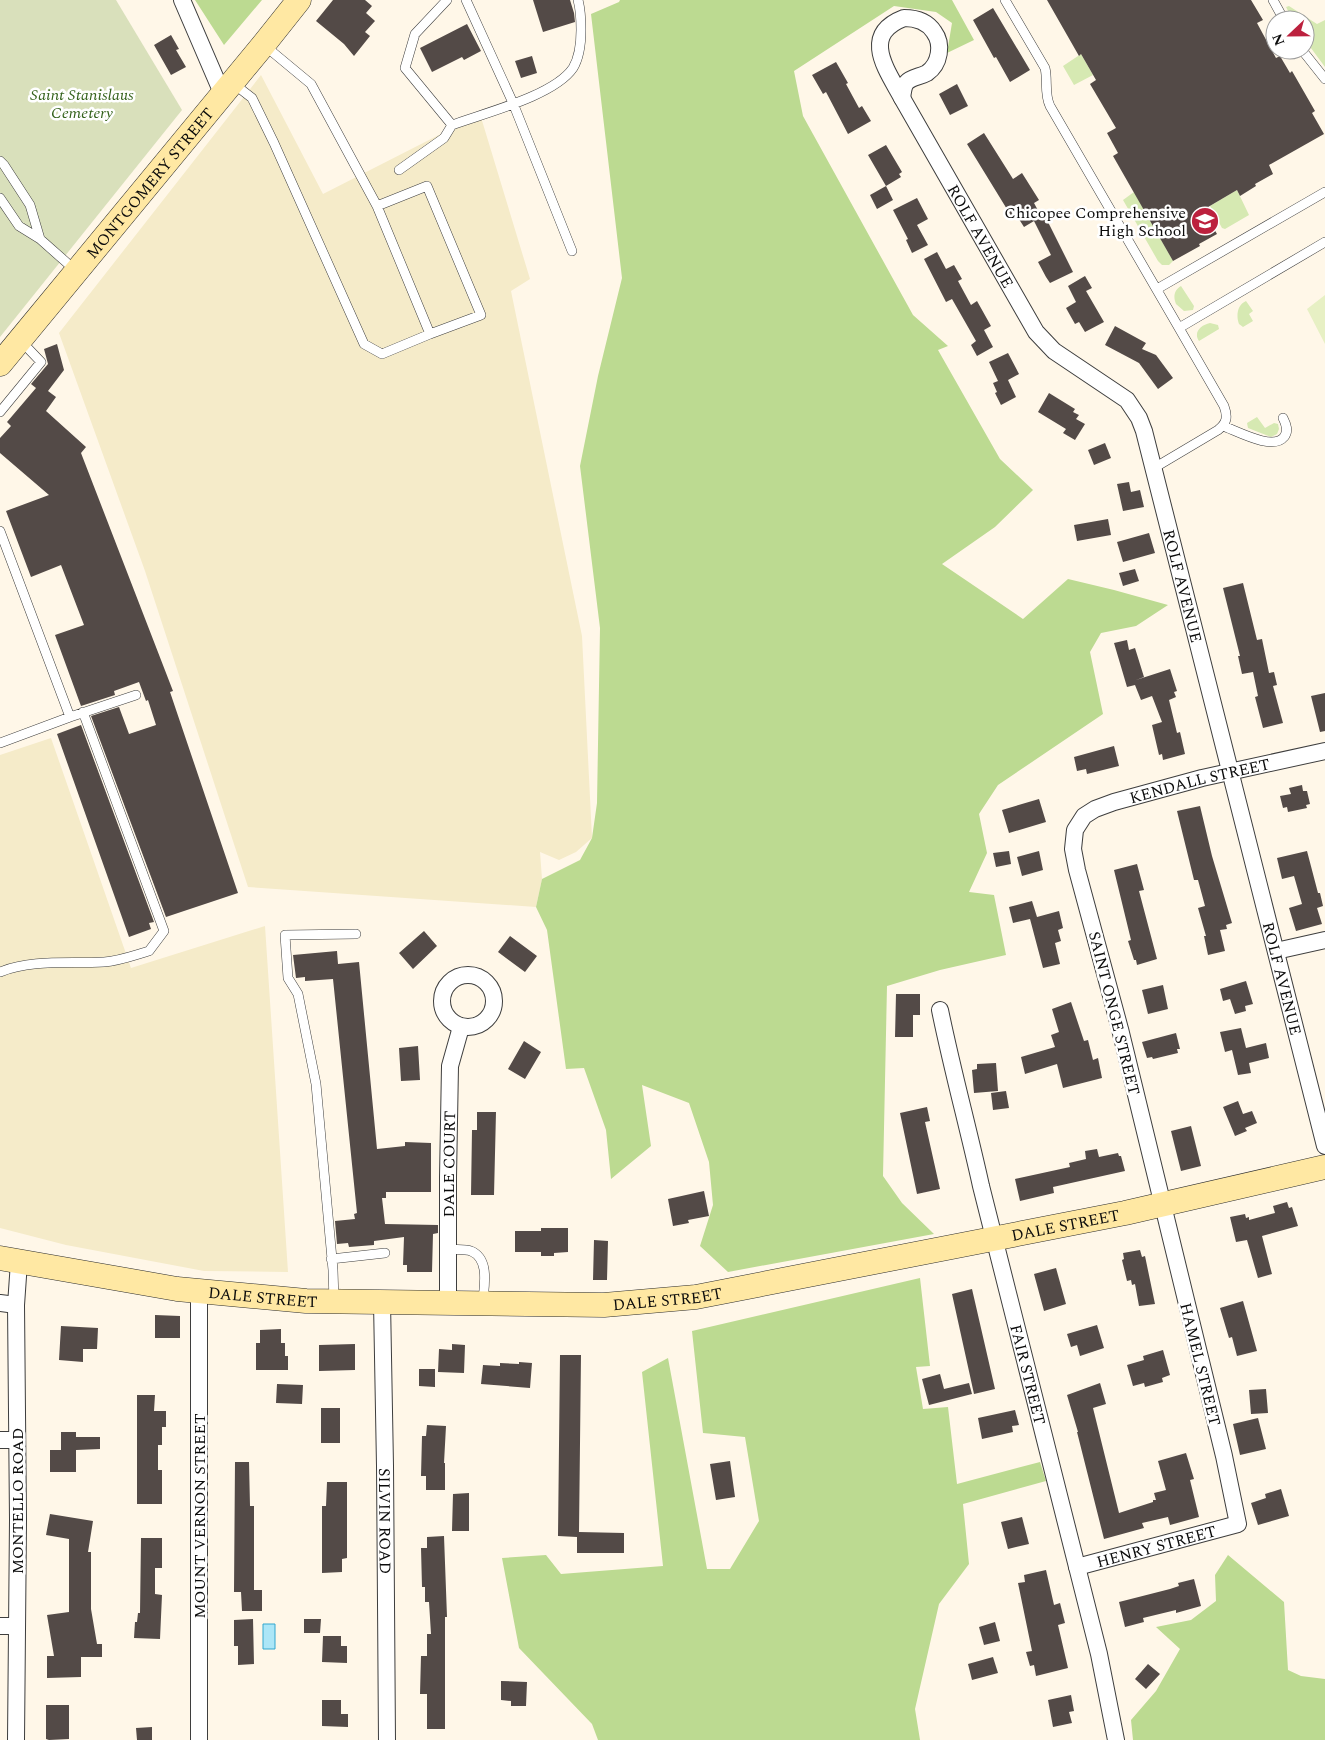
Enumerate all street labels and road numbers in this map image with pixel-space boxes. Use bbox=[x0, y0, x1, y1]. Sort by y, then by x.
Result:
street label: MONTGOMERY STREET bbox=[81, 102, 220, 264]
street label: ROLF AVENUE bbox=[941, 180, 1019, 293]
street label: ROLF AVENUE bbox=[1156, 527, 1208, 645]
street label: KENDALL STREET bbox=[1127, 752, 1273, 810]
street label: ROLF AVENUE bbox=[1256, 919, 1307, 1038]
street label: SAINT ONGE STREET bbox=[1082, 929, 1146, 1098]
street label: DALE COURT bbox=[437, 1110, 462, 1217]
street label: DALE STREET bbox=[1009, 1203, 1122, 1248]
street label: DALE STREET bbox=[207, 1281, 318, 1314]
street label: DALE STREET bbox=[612, 1281, 725, 1317]
street label: HAMEL STREET bbox=[1173, 1300, 1227, 1429]
street label: FAIR STREET bbox=[1003, 1322, 1052, 1428]
street label: MOUNT VERNON STREET bbox=[188, 1413, 212, 1619]
street label: MONTELLO ROAD bbox=[6, 1428, 30, 1574]
street label: SILVIN ROAD bbox=[372, 1468, 397, 1574]
street label: HENRY STREET bbox=[1094, 1519, 1219, 1574]

